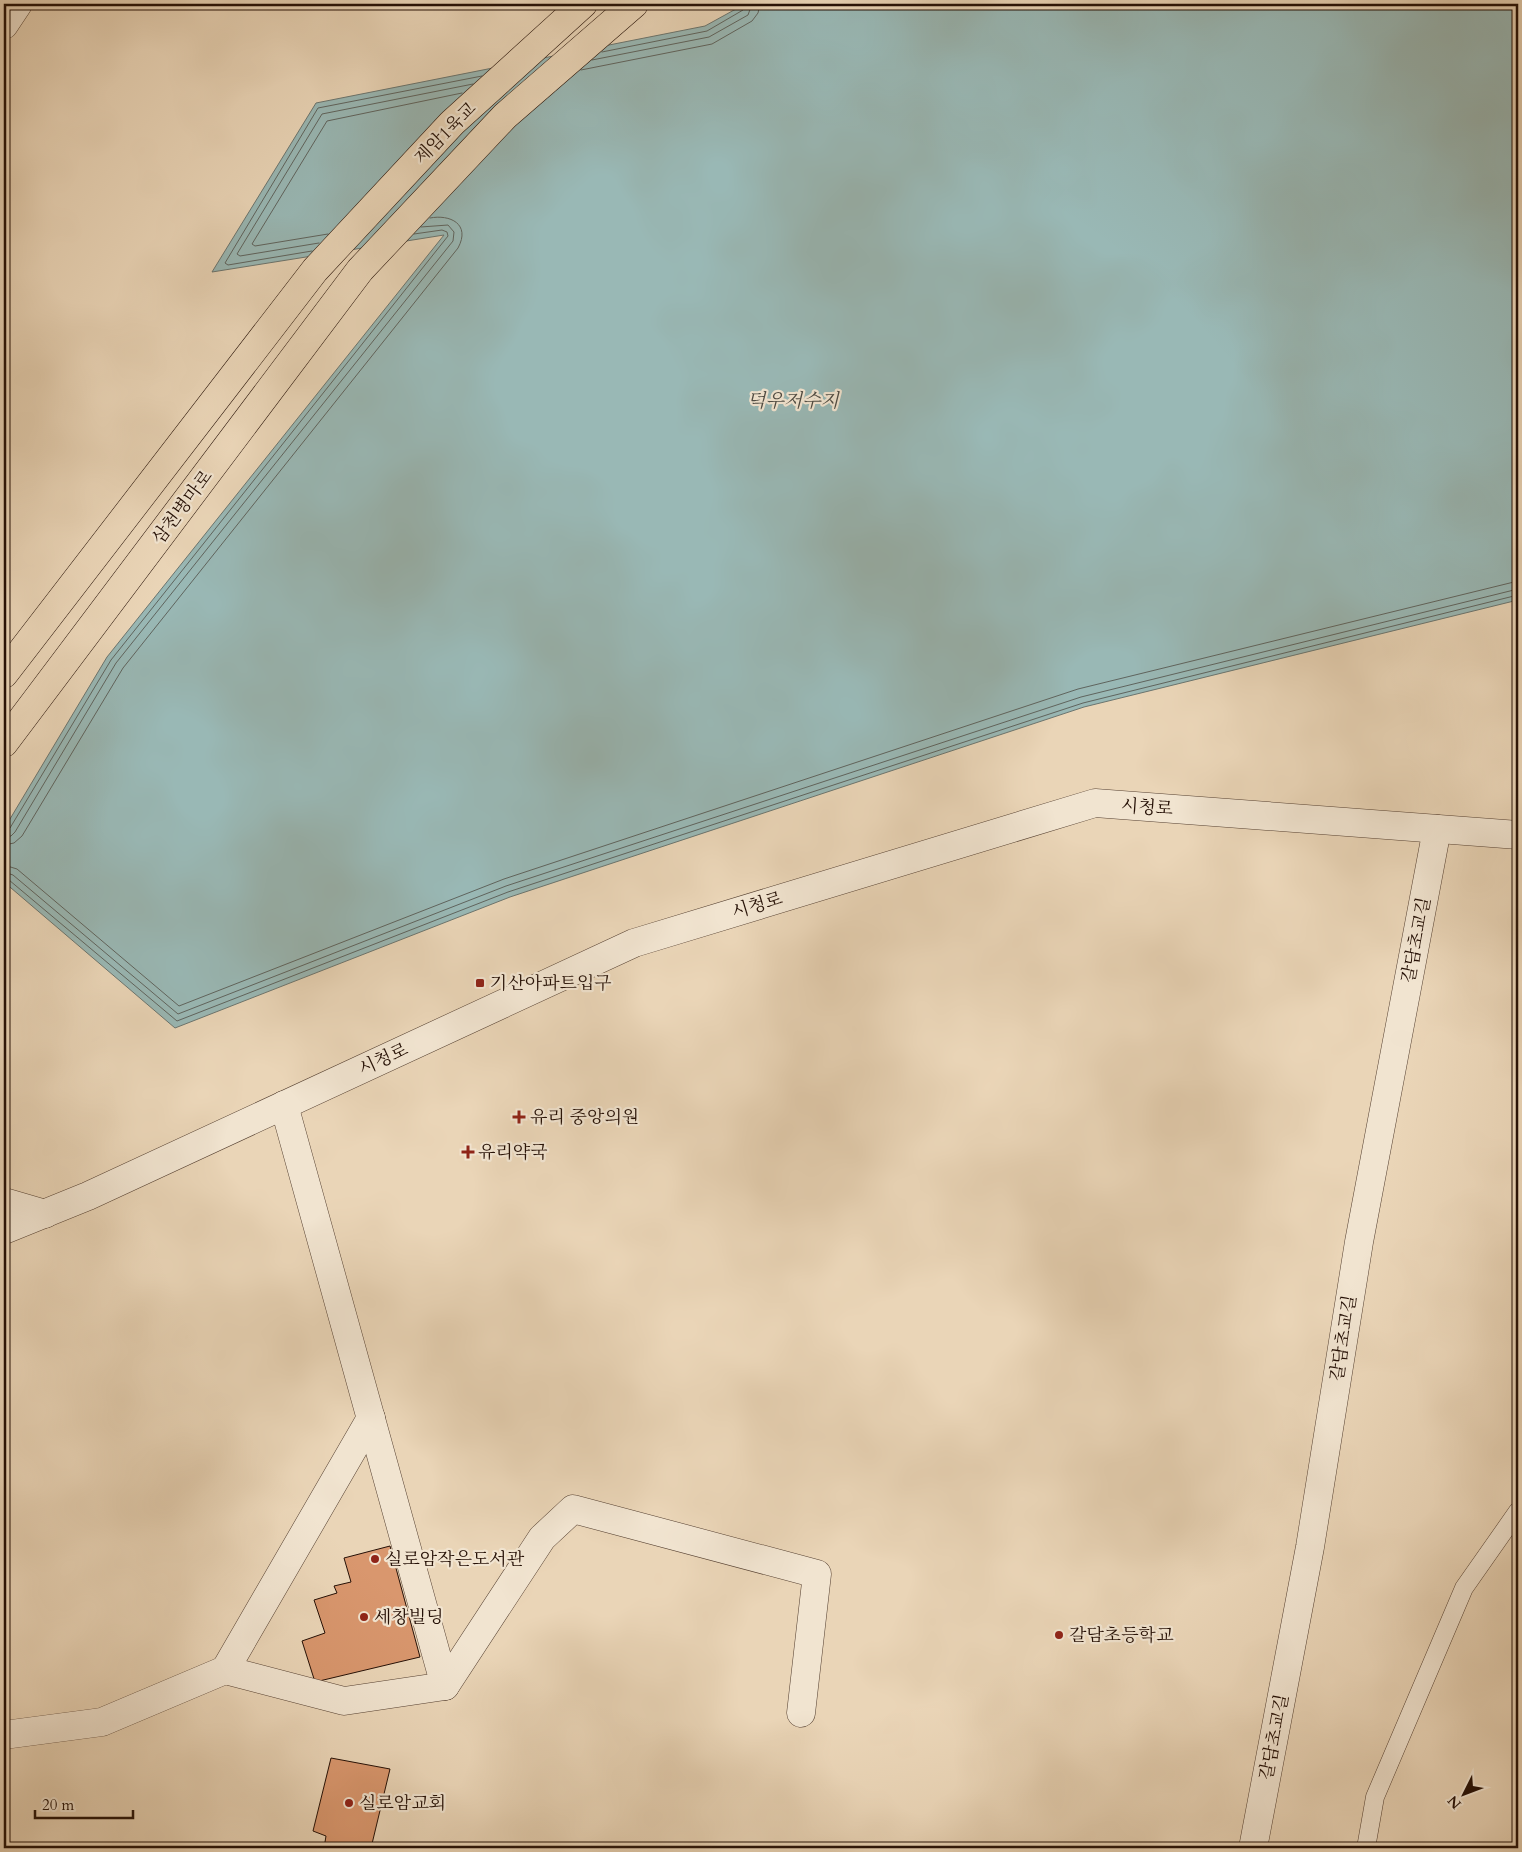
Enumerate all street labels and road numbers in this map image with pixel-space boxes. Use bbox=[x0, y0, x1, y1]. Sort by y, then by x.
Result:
street label: 제암1육교 bbox=[409, 96, 482, 170]
street label: 삼천병마로 bbox=[146, 465, 219, 550]
street label: 시청로 bbox=[1120, 793, 1174, 822]
street label: 시청로 bbox=[729, 886, 786, 925]
street label: 갈담초교길 bbox=[1396, 895, 1437, 985]
street label: 시청로 bbox=[354, 1037, 412, 1082]
street label: 갈담초교길 bbox=[1324, 1293, 1363, 1383]
street label: 갈담초교길 bbox=[1254, 1692, 1295, 1782]

